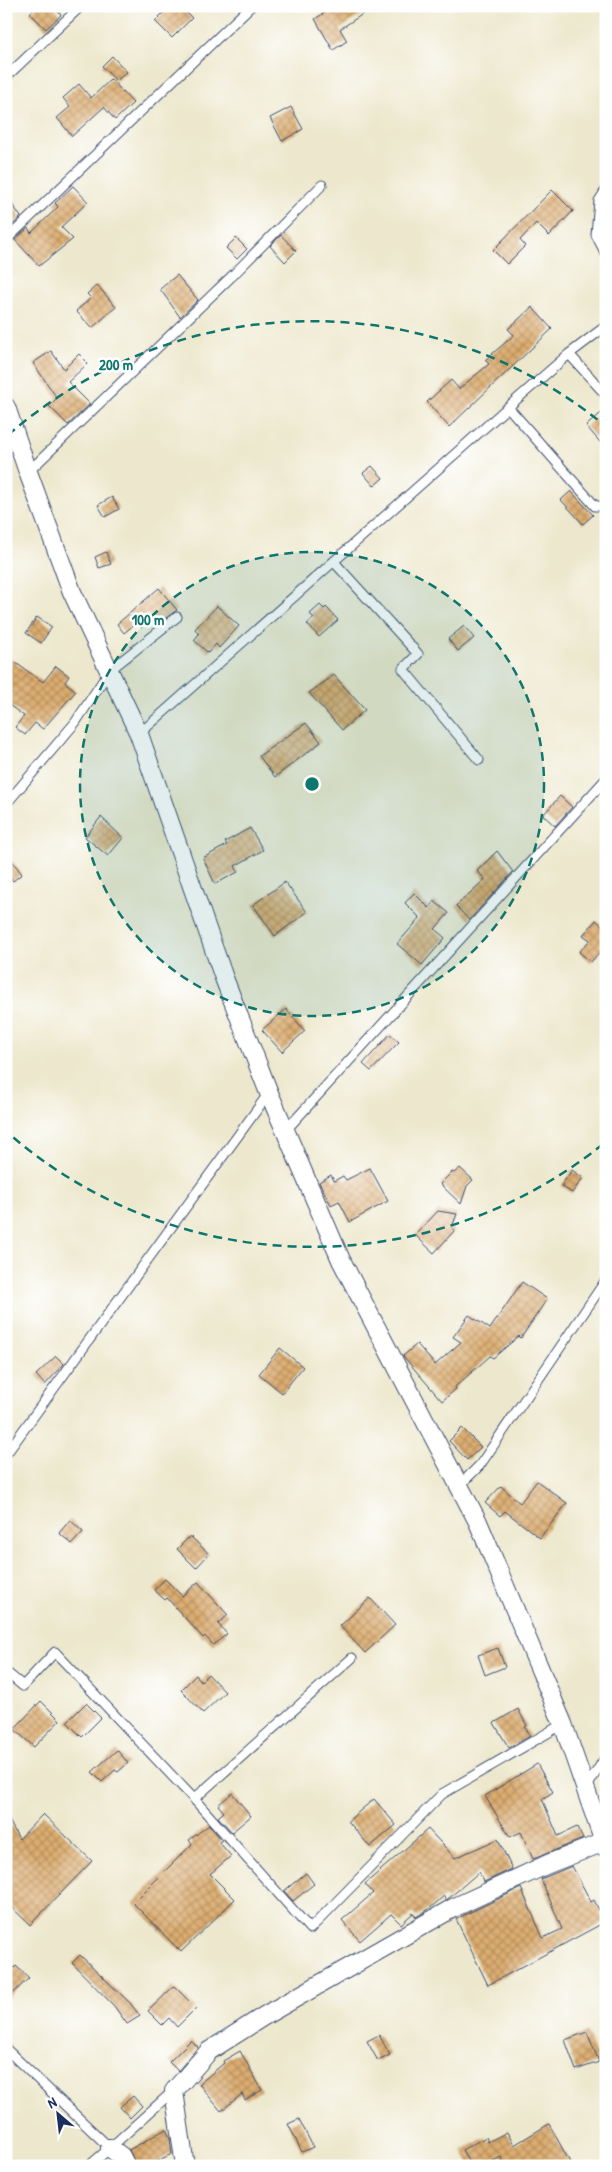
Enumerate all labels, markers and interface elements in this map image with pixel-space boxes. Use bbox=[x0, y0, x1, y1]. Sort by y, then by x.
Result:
text: 200 m bbox=[99, 354, 133, 375]
text: 100 m bbox=[132, 609, 164, 630]
centre of rings bbox=[303, 775, 321, 793]
north arrow bbox=[32, 2090, 82, 2140]
text: N bbox=[44, 2092, 60, 2112]

